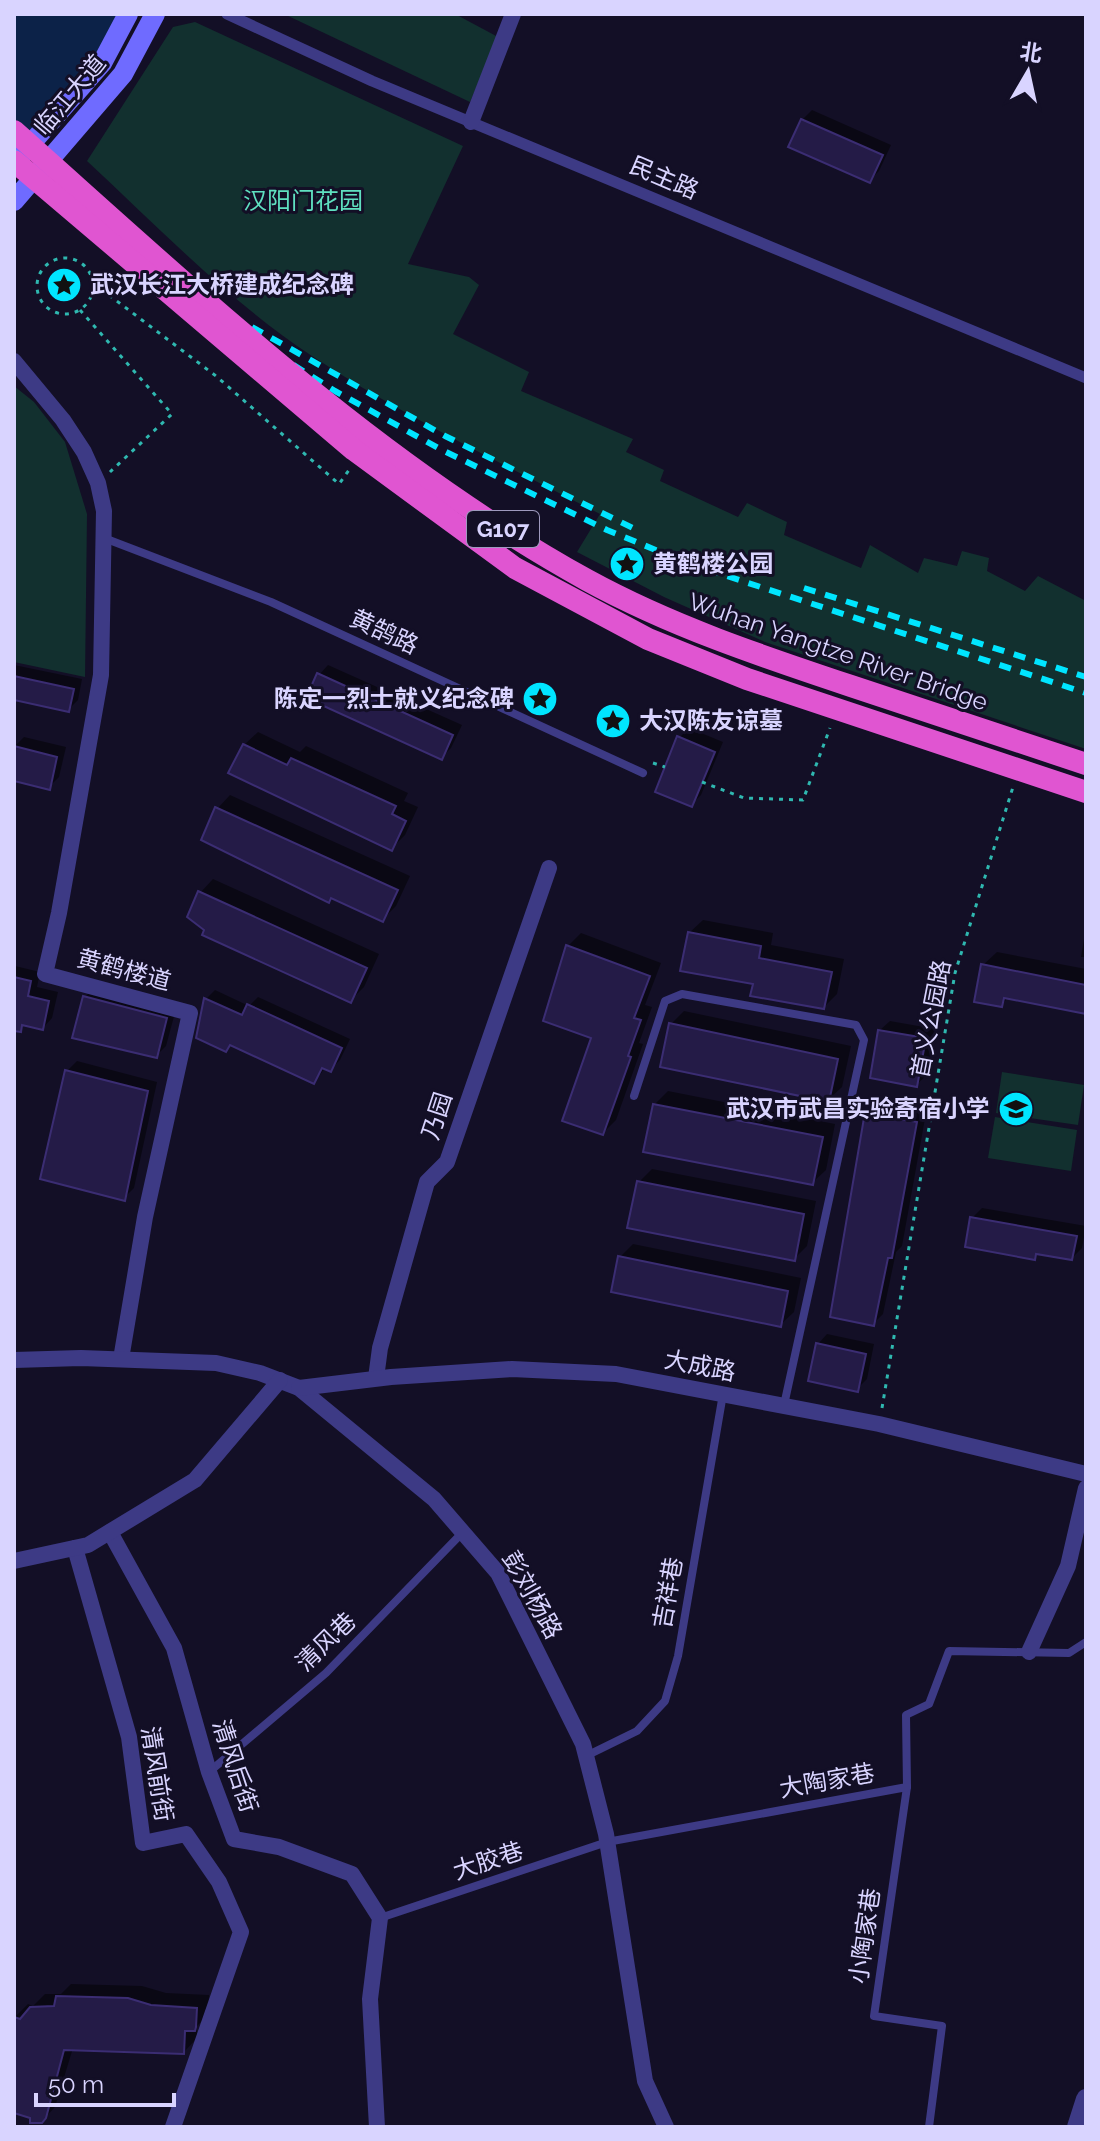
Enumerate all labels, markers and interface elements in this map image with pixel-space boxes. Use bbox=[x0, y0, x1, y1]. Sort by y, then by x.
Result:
north arrow bbox=[988, 32, 1068, 112]
text: 北 bbox=[1018, 38, 1044, 67]
street label: 临江大道 bbox=[28, 49, 112, 141]
street label: 民主路 bbox=[625, 150, 703, 205]
park label: 汉阳门花园 bbox=[243, 186, 363, 215]
place icon: 武汉长江大桥建成纪念碑 bbox=[45, 266, 83, 304]
place label: 武汉长江大桥建成纪念碑 bbox=[90, 270, 354, 299]
road number: G107 bbox=[467, 511, 539, 547]
place icon: 黄鹤楼公园 bbox=[608, 545, 646, 583]
place label: 黄鹤楼公园 bbox=[653, 549, 773, 578]
street label: Wuhan Yangtze River Bridge bbox=[685, 587, 992, 716]
street label: 黄鹄路 bbox=[345, 603, 423, 660]
place icon: 陈定一烈士就义纪念碑 bbox=[521, 680, 559, 718]
place label: 陈定一烈士就义纪念碑 bbox=[274, 684, 514, 713]
place icon: 大汉陈友谅墓 bbox=[594, 702, 632, 740]
place label: 大汉陈友谅墓 bbox=[639, 706, 783, 735]
street label: 黄鹤楼道 bbox=[74, 943, 174, 996]
street label: 首义公园路 bbox=[905, 957, 956, 1081]
street label: 乃园 bbox=[415, 1089, 458, 1143]
school or university icon: 武汉市武昌实验寄宿小学 bbox=[997, 1090, 1035, 1128]
place label: 武汉市武昌实验寄宿小学 bbox=[726, 1094, 990, 1123]
street label: 大成路 bbox=[662, 1344, 738, 1387]
street label: 彭刘杨路 bbox=[496, 1546, 568, 1644]
street label: 吉祥巷 bbox=[647, 1555, 688, 1631]
street label: 清风巷 bbox=[290, 1606, 362, 1677]
street label: 清风后街 bbox=[207, 1716, 264, 1816]
street label: 清风前街 bbox=[136, 1724, 179, 1824]
street label: 大陶家巷 bbox=[777, 1758, 877, 1803]
street label: 大胶巷 bbox=[449, 1836, 527, 1885]
street label: 小陶家巷 bbox=[843, 1886, 886, 1985]
scale bar bbox=[36, 2057, 174, 2107]
text: 50 m bbox=[48, 2070, 104, 2099]

